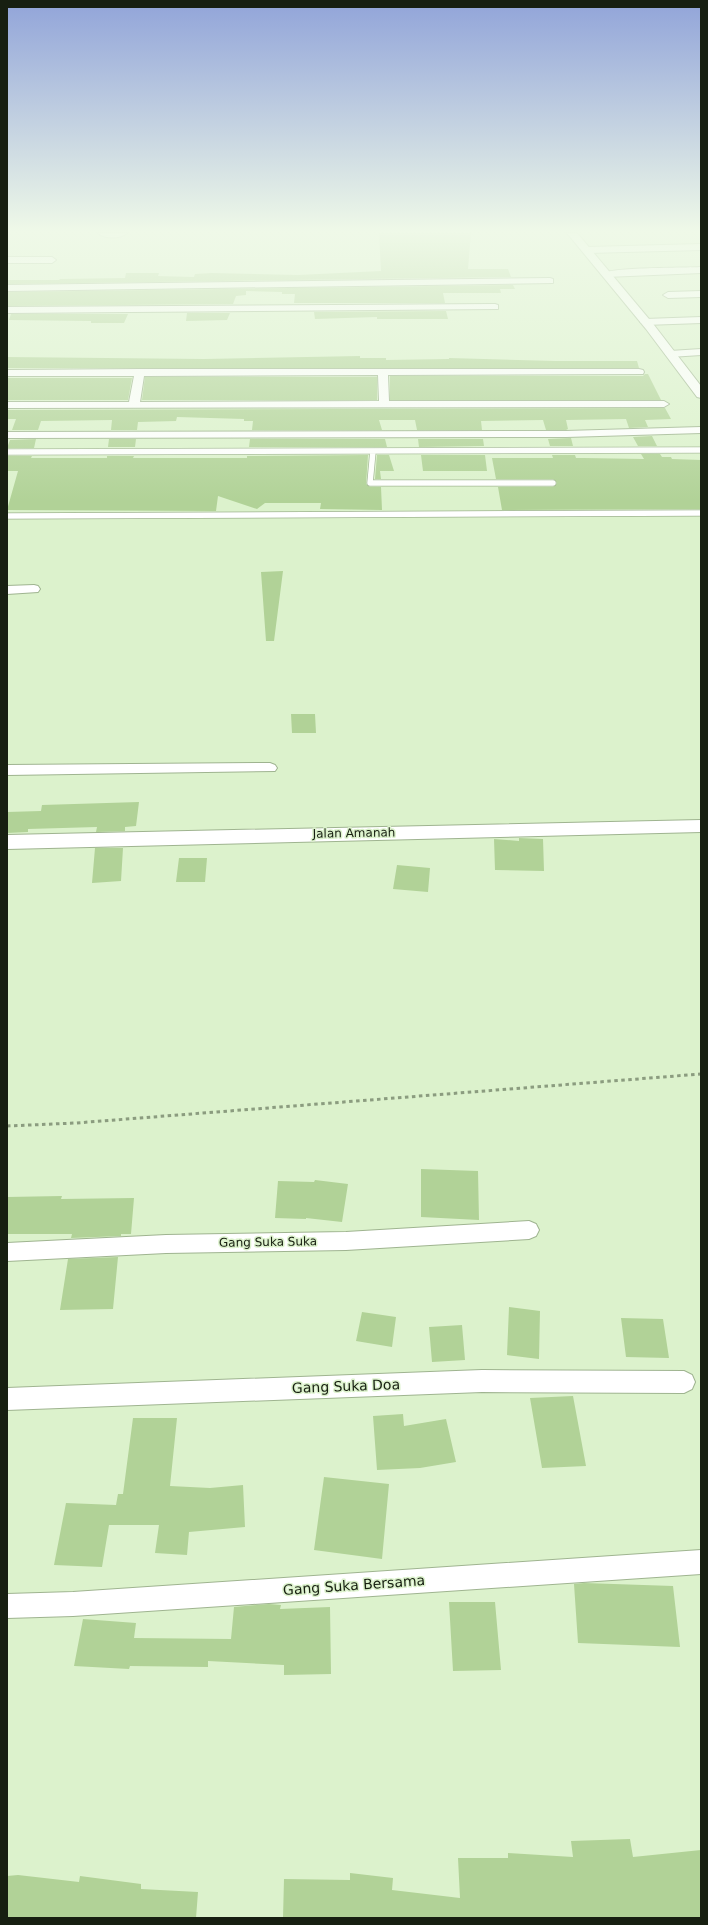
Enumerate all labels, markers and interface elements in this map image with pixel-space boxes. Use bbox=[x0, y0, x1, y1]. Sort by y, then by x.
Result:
street label: Jalan Amanah bbox=[311, 825, 396, 841]
street label: Gang Suka Suka bbox=[219, 1234, 317, 1250]
street label: Gang Suka Doa bbox=[292, 1376, 400, 1396]
street label: Gang Suka Bersama bbox=[282, 1572, 426, 1598]

